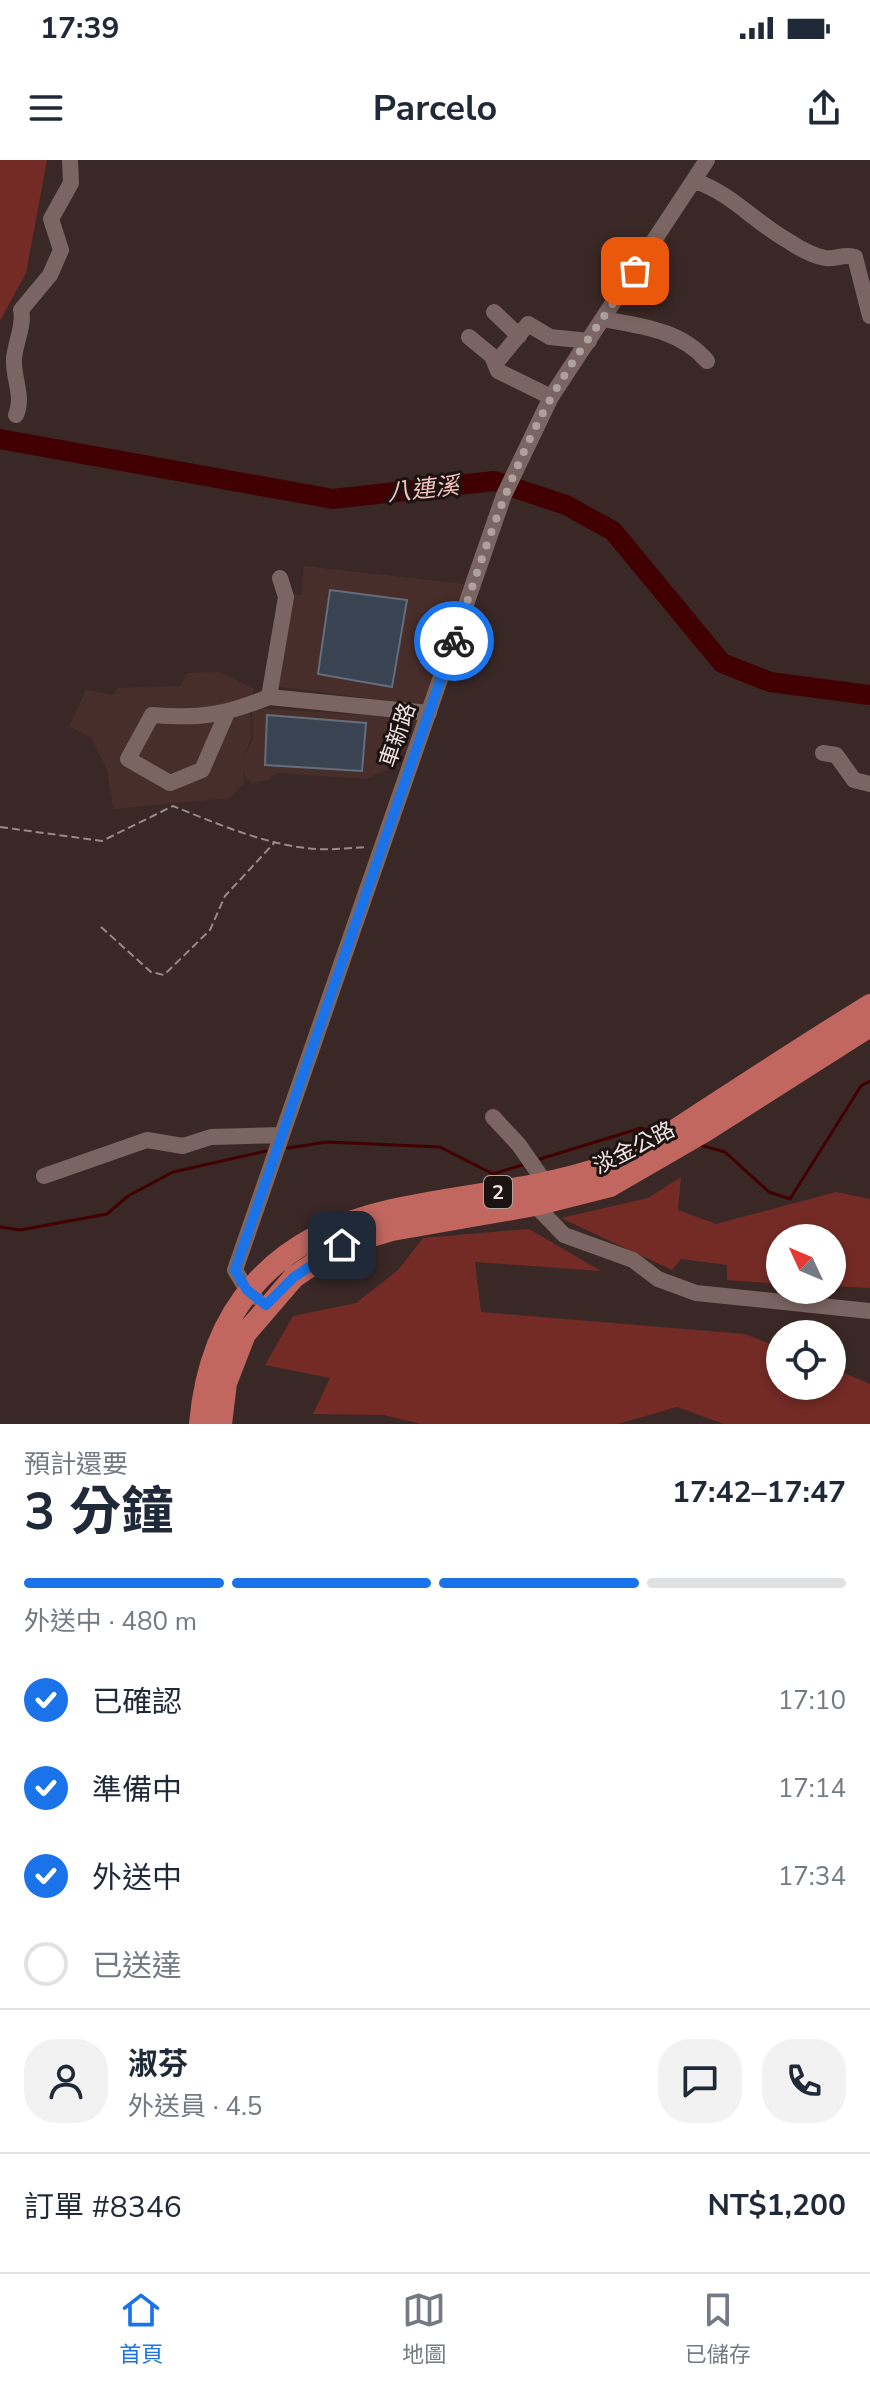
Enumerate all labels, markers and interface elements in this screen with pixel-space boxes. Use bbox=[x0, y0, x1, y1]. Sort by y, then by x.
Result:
text: 17:39 bbox=[40, 8, 119, 49]
text: Parcelo bbox=[373, 84, 497, 133]
icon: menu bbox=[24, 86, 68, 130]
icon: share bbox=[802, 86, 846, 130]
pin bbox=[601, 237, 669, 305]
icon: bag bbox=[613, 249, 657, 293]
water label: 八連溪 bbox=[386, 469, 463, 509]
courier bbox=[414, 601, 494, 681]
icon: bike bbox=[432, 619, 476, 663]
street label: 車新路 bbox=[373, 699, 423, 771]
street label: 淡金公路 bbox=[588, 1115, 680, 1181]
road number: 2 bbox=[484, 1176, 512, 1208]
pin bbox=[308, 1211, 376, 1279]
icon: home bbox=[320, 1223, 364, 1267]
north arrow bbox=[766, 1224, 846, 1304]
map controls bbox=[766, 1224, 846, 1400]
button: locate bbox=[766, 1320, 846, 1400]
text: 預計還要 bbox=[24, 1447, 128, 1482]
text: 17:42–17:47 bbox=[672, 1472, 846, 1513]
text: 3 分鐘 bbox=[24, 1476, 173, 1547]
text: 外送中 · 480 m bbox=[24, 1604, 197, 1639]
icon: check bbox=[24, 1678, 68, 1722]
text: 已確認 bbox=[92, 1682, 182, 1723]
text: 17:10 bbox=[778, 1683, 846, 1718]
icon: check bbox=[24, 1766, 68, 1810]
text: 準備中 bbox=[92, 1770, 182, 1811]
text: 17:14 bbox=[778, 1771, 846, 1806]
icon: check bbox=[24, 1854, 68, 1898]
text: 外送中 bbox=[92, 1858, 182, 1899]
text: 17:34 bbox=[778, 1859, 846, 1894]
text: 已送達 bbox=[92, 1946, 182, 1987]
button: person bbox=[24, 2039, 108, 2123]
button: chat bbox=[658, 2039, 742, 2123]
button: phone bbox=[762, 2039, 846, 2123]
text: 淑芬 bbox=[128, 2044, 188, 2085]
text: 外送員 · 4.5 bbox=[128, 2089, 262, 2124]
text: NT$1,200 bbox=[707, 2185, 846, 2226]
text: 訂單 #8346 bbox=[24, 2187, 182, 2228]
tab: 首頁 bbox=[119, 2288, 163, 2370]
tab: 地圖 bbox=[402, 2288, 446, 2370]
tab: 已儲存 bbox=[685, 2288, 751, 2370]

